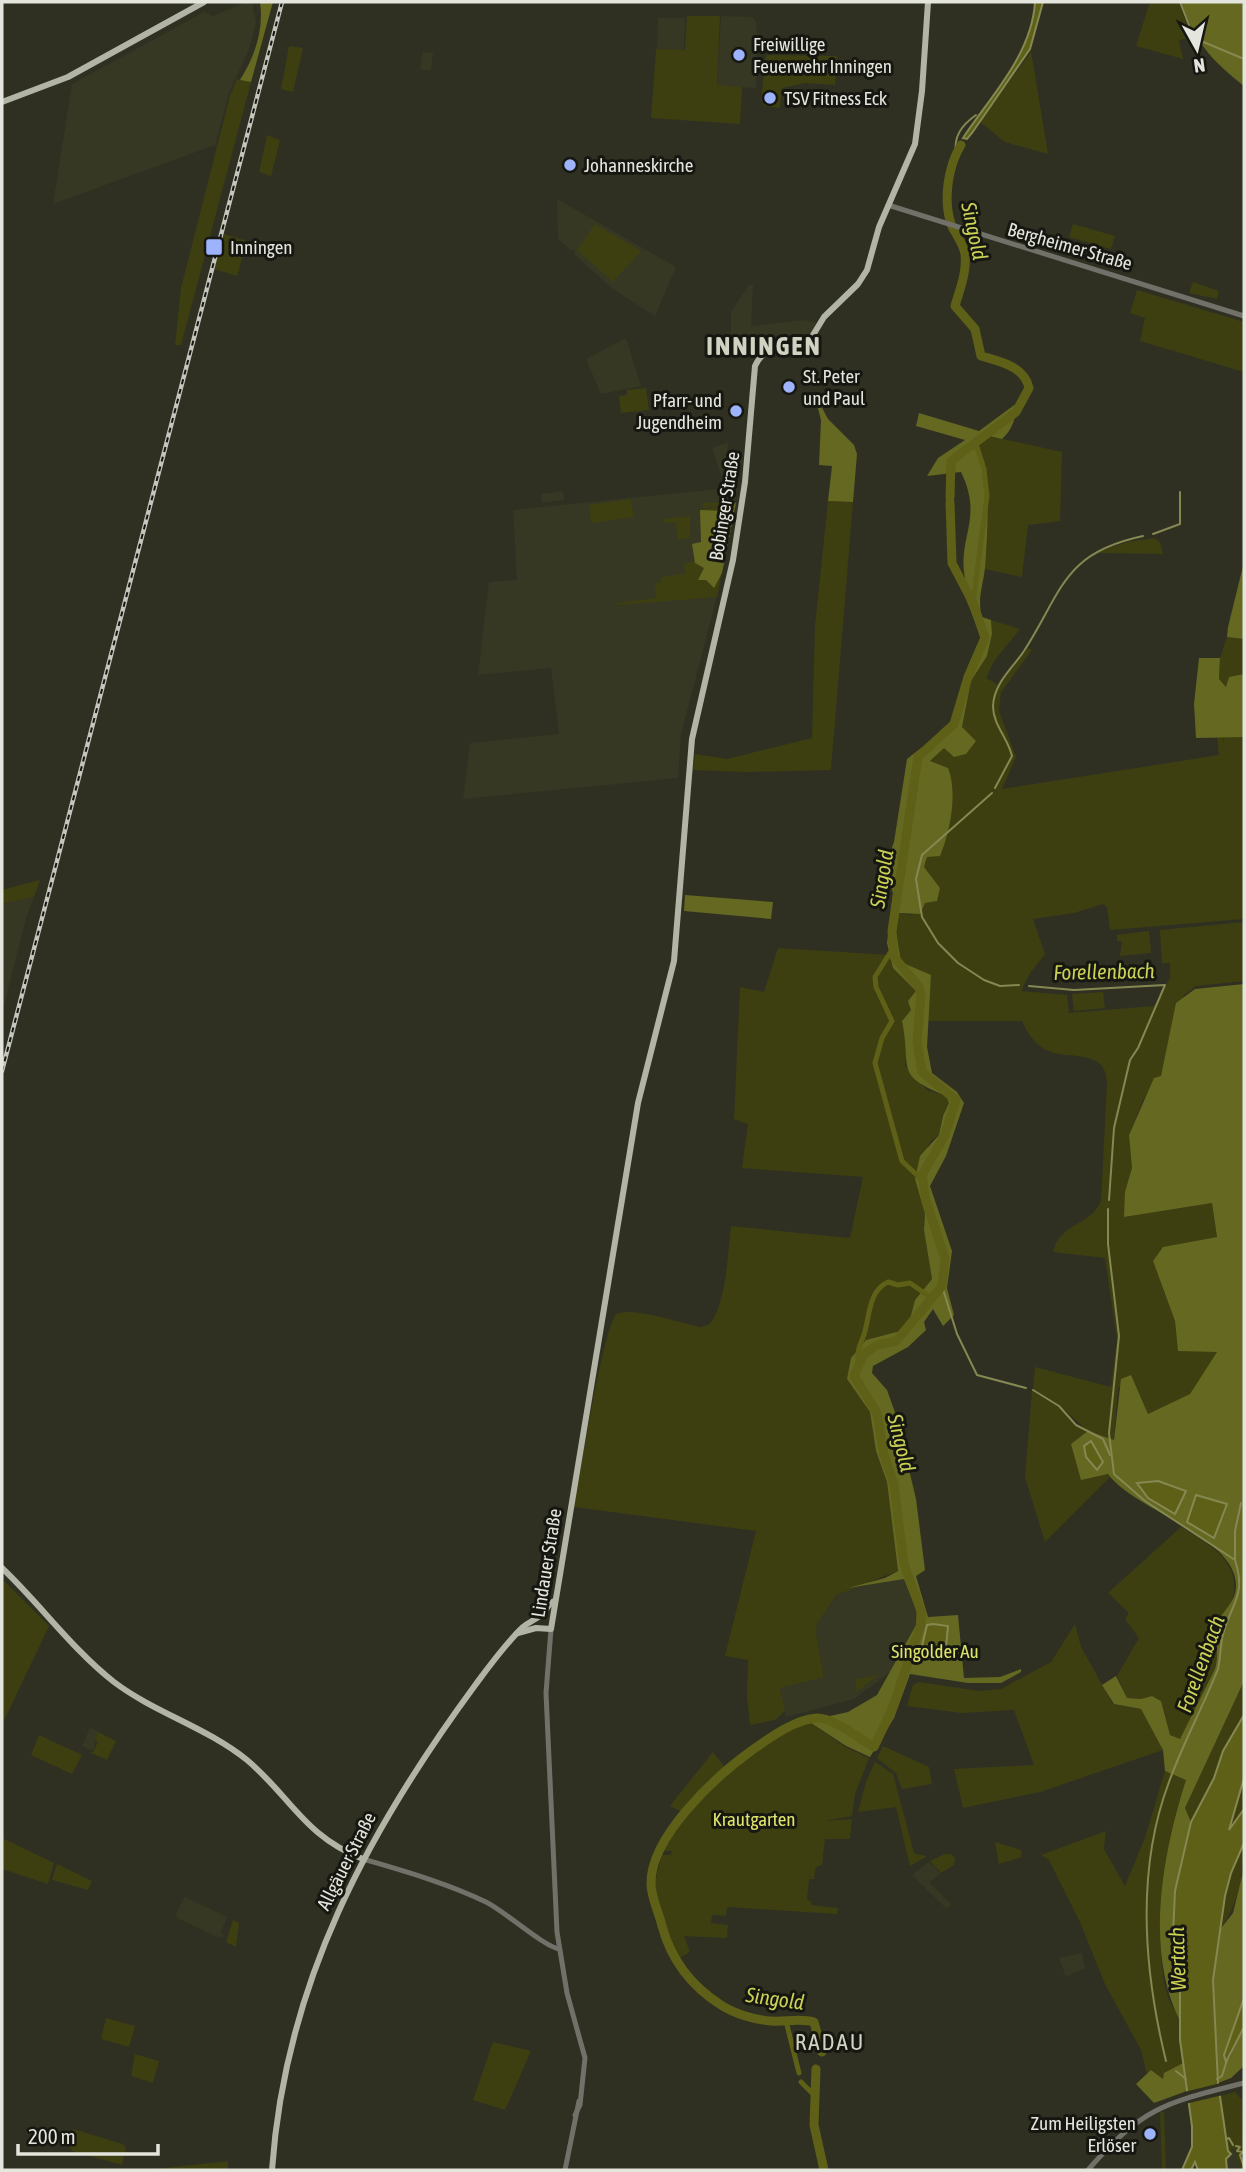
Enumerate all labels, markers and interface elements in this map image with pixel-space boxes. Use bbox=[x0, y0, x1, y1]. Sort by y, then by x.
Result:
north arrow bbox=[1162, 14, 1232, 84]
place label: Freiwillige Feuerwehr Inningen bbox=[753, 33, 892, 77]
marker: Freiwillige Feuerwehr Inningen bbox=[731, 47, 747, 63]
text: N bbox=[1192, 54, 1206, 78]
place label: TSV Fitness Eck bbox=[784, 87, 888, 109]
marker: TSV Fitness Eck bbox=[762, 90, 778, 106]
place label: Johanneskirche bbox=[584, 154, 693, 176]
marker: Johanneskirche bbox=[562, 157, 578, 173]
water label: Singold bbox=[957, 199, 993, 262]
street label: Bergheimer Straße bbox=[1005, 218, 1135, 274]
place label: Inningen bbox=[230, 236, 293, 258]
marker: Inningen bbox=[204, 237, 224, 257]
district label: INNINGEN bbox=[706, 331, 822, 361]
place label: St. Peter und Paul bbox=[803, 365, 865, 409]
marker: St. Peter und Paul bbox=[781, 379, 797, 395]
place label: Pfarr- und Jugendheim bbox=[636, 389, 722, 433]
marker: Pfarr- und Jugendheim bbox=[728, 403, 744, 419]
street label: Bobinger Straße bbox=[705, 450, 743, 562]
water label: Singold bbox=[864, 848, 897, 911]
water label: Forellenbach bbox=[1053, 958, 1155, 984]
water label: Singold bbox=[883, 1411, 921, 1474]
street label: Lindauer Straße bbox=[527, 1507, 565, 1619]
water label: Forellenbach bbox=[1171, 1612, 1229, 1715]
park label: Singolder Au bbox=[891, 1640, 979, 1662]
street label: Allgäuer Straße bbox=[312, 1808, 380, 1914]
park label: Krautgarten bbox=[712, 1808, 796, 1830]
water label: Wertach bbox=[1164, 1927, 1190, 1991]
water label: Singold bbox=[744, 1982, 806, 2014]
district label: RADAU bbox=[795, 2029, 865, 2055]
scale bar bbox=[18, 2112, 158, 2156]
place label: Zum Heiligsten Erlöser bbox=[1031, 2112, 1136, 2156]
text: 200 m bbox=[28, 2124, 76, 2148]
marker: Zum Heiligsten Erlöser bbox=[1142, 2126, 1158, 2142]

